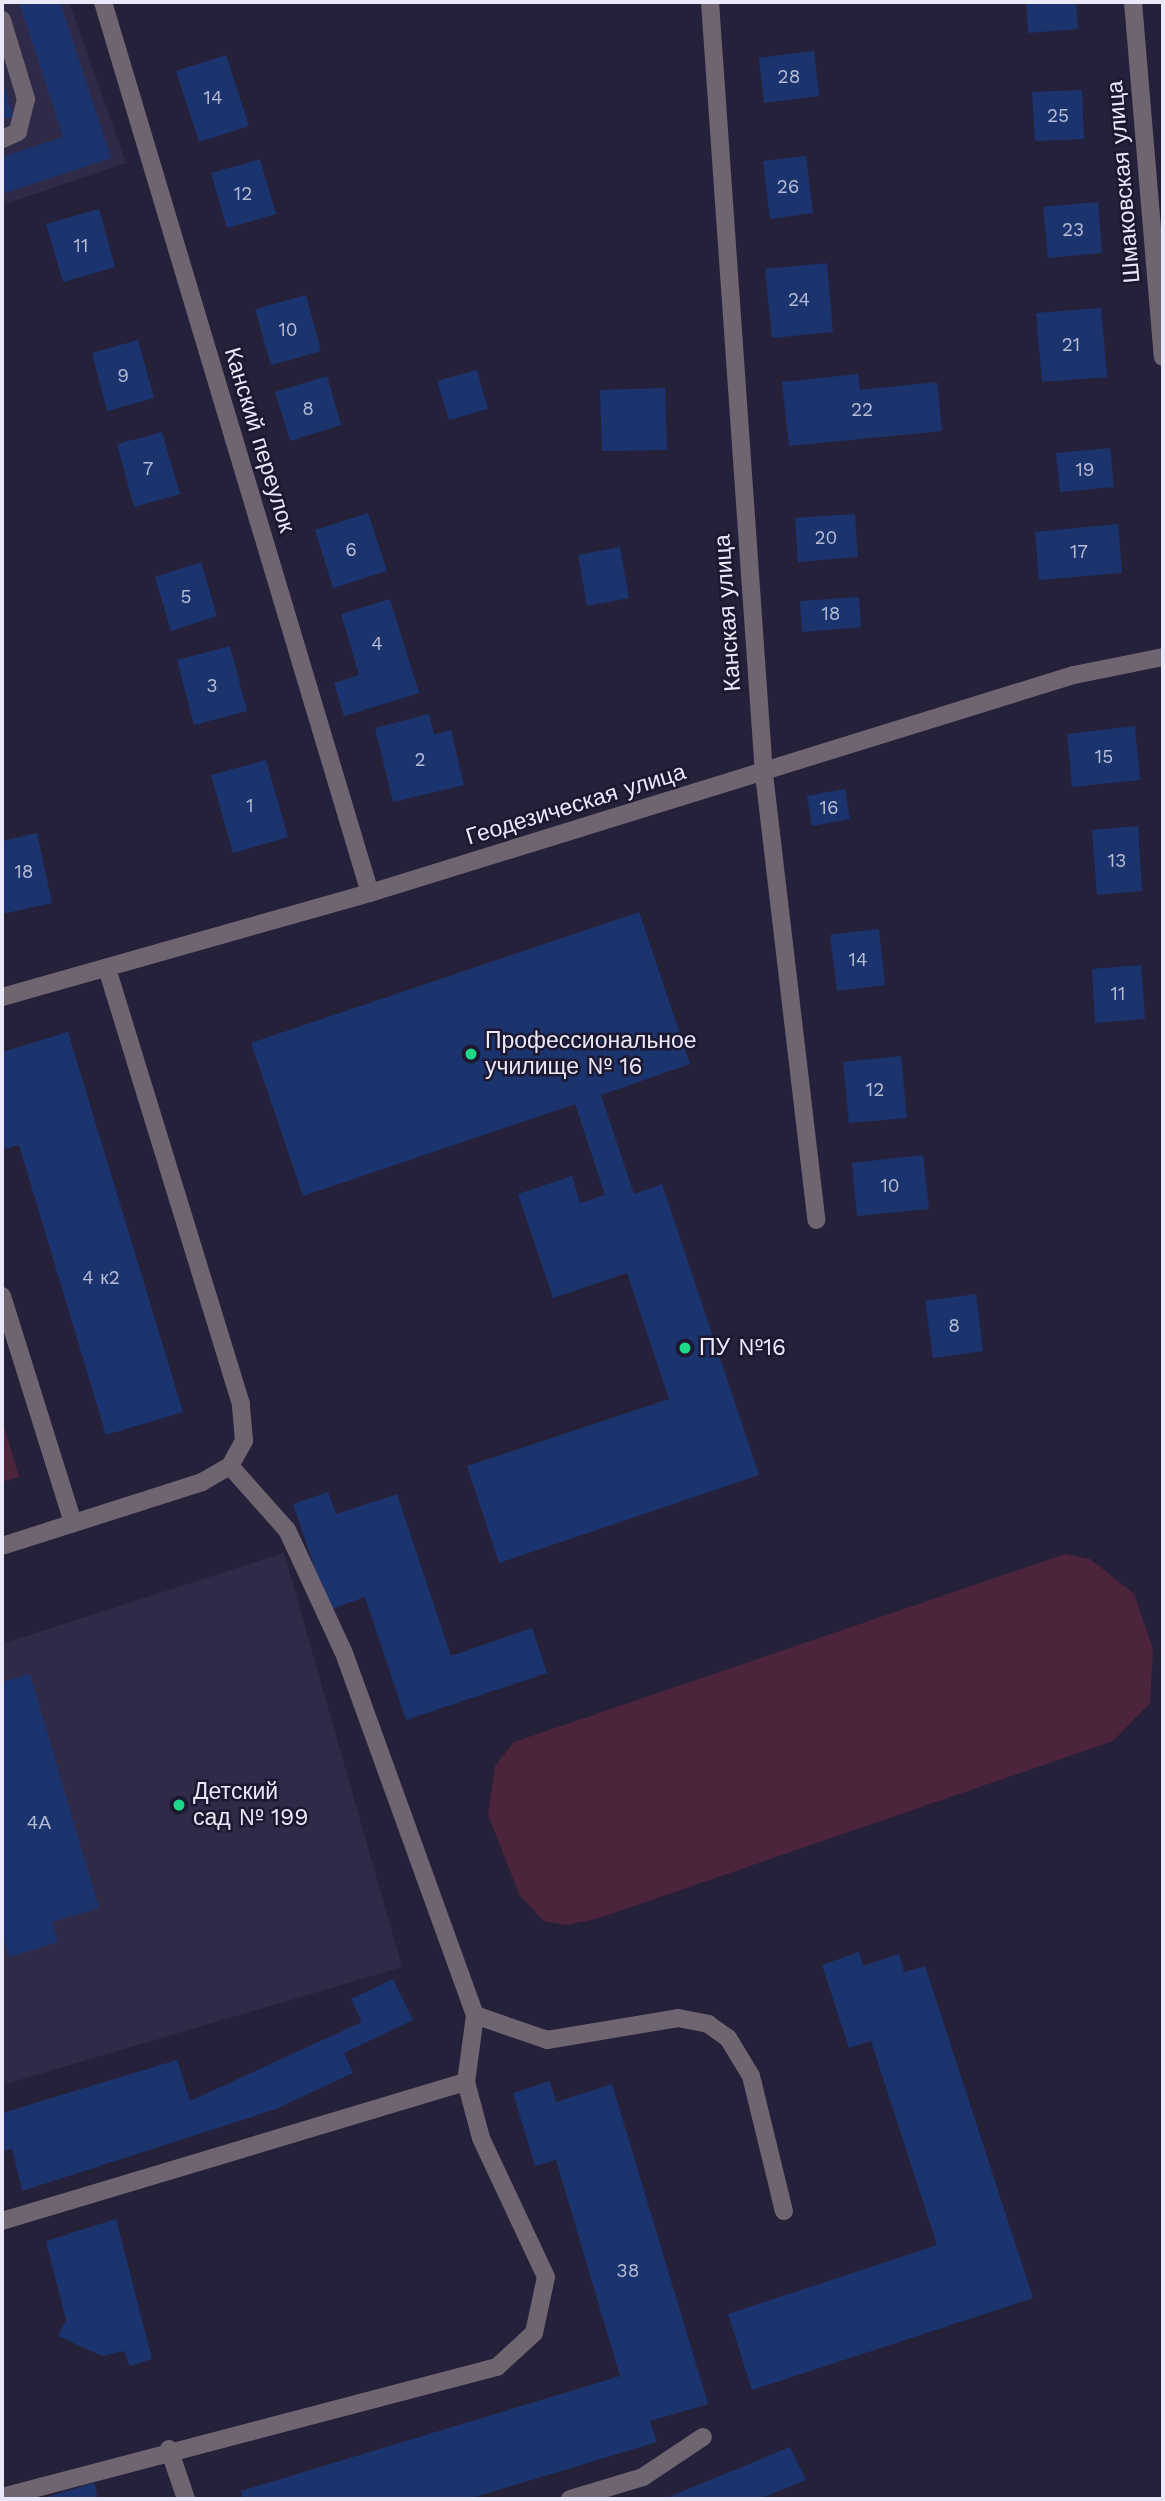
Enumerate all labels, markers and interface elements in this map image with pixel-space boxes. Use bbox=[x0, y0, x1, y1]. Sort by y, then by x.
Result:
house number: 28 bbox=[778, 66, 800, 88]
street label: Шмаковская улица bbox=[1101, 80, 1147, 284]
house number: 14 bbox=[203, 87, 223, 109]
house number: 25 bbox=[1047, 105, 1069, 127]
house number: 26 bbox=[777, 176, 799, 198]
house number: 12 bbox=[234, 183, 252, 205]
house number: 23 bbox=[1062, 219, 1084, 241]
house number: 11 bbox=[74, 235, 88, 257]
house number: 24 bbox=[788, 289, 810, 311]
house number: 10 bbox=[278, 319, 298, 341]
house number: 21 bbox=[1062, 334, 1080, 356]
street label: Канский переулок bbox=[218, 344, 300, 536]
house number: 9 bbox=[117, 365, 129, 387]
house number: 8 bbox=[302, 398, 314, 420]
house number: 22 bbox=[851, 399, 873, 421]
house number: 7 bbox=[143, 458, 153, 480]
house number: 19 bbox=[1075, 459, 1095, 481]
house number: 20 bbox=[815, 527, 837, 549]
street label: Канская улица bbox=[709, 534, 747, 692]
house number: 6 bbox=[345, 539, 357, 561]
house number: 17 bbox=[1070, 541, 1088, 563]
house number: 5 bbox=[180, 586, 192, 608]
house number: 18 bbox=[821, 603, 841, 625]
house number: 4 bbox=[371, 633, 383, 655]
house number: 3 bbox=[206, 675, 218, 697]
house number: 15 bbox=[1095, 746, 1113, 768]
house number: 2 bbox=[414, 749, 426, 771]
street label: Геодезическая улица bbox=[463, 758, 689, 852]
house number: 1 bbox=[246, 795, 254, 817]
house number: 16 bbox=[820, 797, 838, 819]
house number: 13 bbox=[1108, 850, 1126, 872]
house number: 18 bbox=[14, 861, 34, 883]
house number: 14 bbox=[848, 949, 868, 971]
house number: 11 bbox=[1111, 983, 1125, 1005]
place label: Профессиональное училище № 16 bbox=[485, 1027, 697, 1081]
marker: Профессиональное училище № 16 bbox=[463, 1046, 479, 1062]
house number: 12 bbox=[866, 1079, 884, 1101]
house number: 10 bbox=[880, 1175, 900, 1197]
house number: 4 к2 bbox=[82, 1267, 120, 1289]
house number: 8 bbox=[948, 1315, 960, 1337]
place label: ПУ №16 bbox=[699, 1334, 786, 1362]
marker: ПУ №16 bbox=[677, 1340, 693, 1356]
place label: Детский сад № 199 bbox=[193, 1778, 309, 1832]
marker: Детский сад № 199 bbox=[171, 1797, 187, 1813]
house number: 4А bbox=[27, 1812, 51, 1834]
house number: 38 bbox=[617, 2260, 639, 2282]

